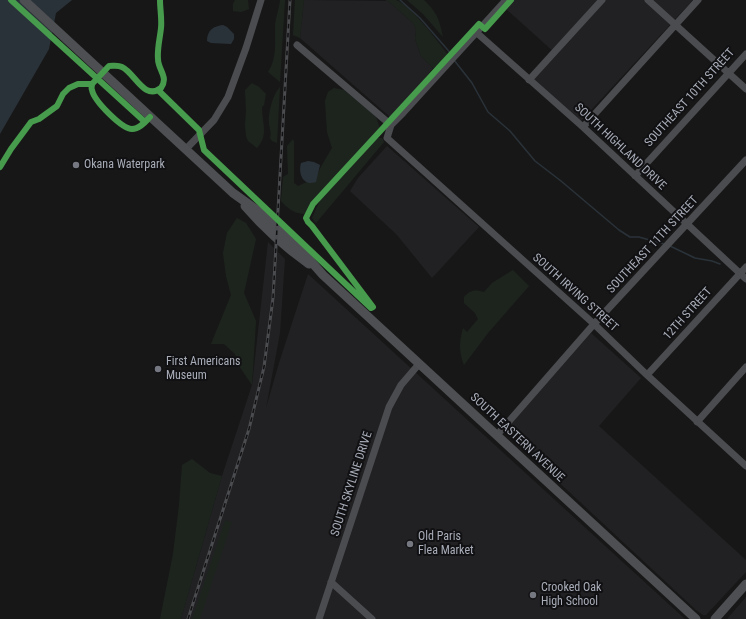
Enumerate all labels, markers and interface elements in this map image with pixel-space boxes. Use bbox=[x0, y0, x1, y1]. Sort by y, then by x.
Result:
street label: SOUTHEAST 10TH STREET bbox=[642, 46, 738, 150]
street label: SOUTH HIGHLAND DRIVE bbox=[571, 101, 669, 193]
place label: Okana Waterpark bbox=[84, 158, 165, 172]
marker: Okana Waterpark bbox=[71, 160, 81, 170]
street label: SOUTHEAST 11TH STREET bbox=[604, 194, 702, 296]
street label: SOUTH IRVING STREET bbox=[529, 251, 621, 335]
street label: 12TH STREET bbox=[661, 285, 715, 343]
place label: First Americans Museum bbox=[166, 355, 241, 383]
marker: First Americans Museum bbox=[153, 364, 163, 374]
street label: SOUTH EASTERN AVENUE bbox=[467, 391, 567, 485]
street label: SOUTH SKYLINE DRIVE bbox=[328, 430, 376, 538]
place label: Old Paris Flea Market bbox=[418, 530, 474, 558]
marker: Old Paris Flea Market bbox=[405, 539, 415, 549]
place label: Crooked Oak High School bbox=[541, 581, 601, 609]
marker: Crooked Oak High School bbox=[528, 590, 538, 600]

